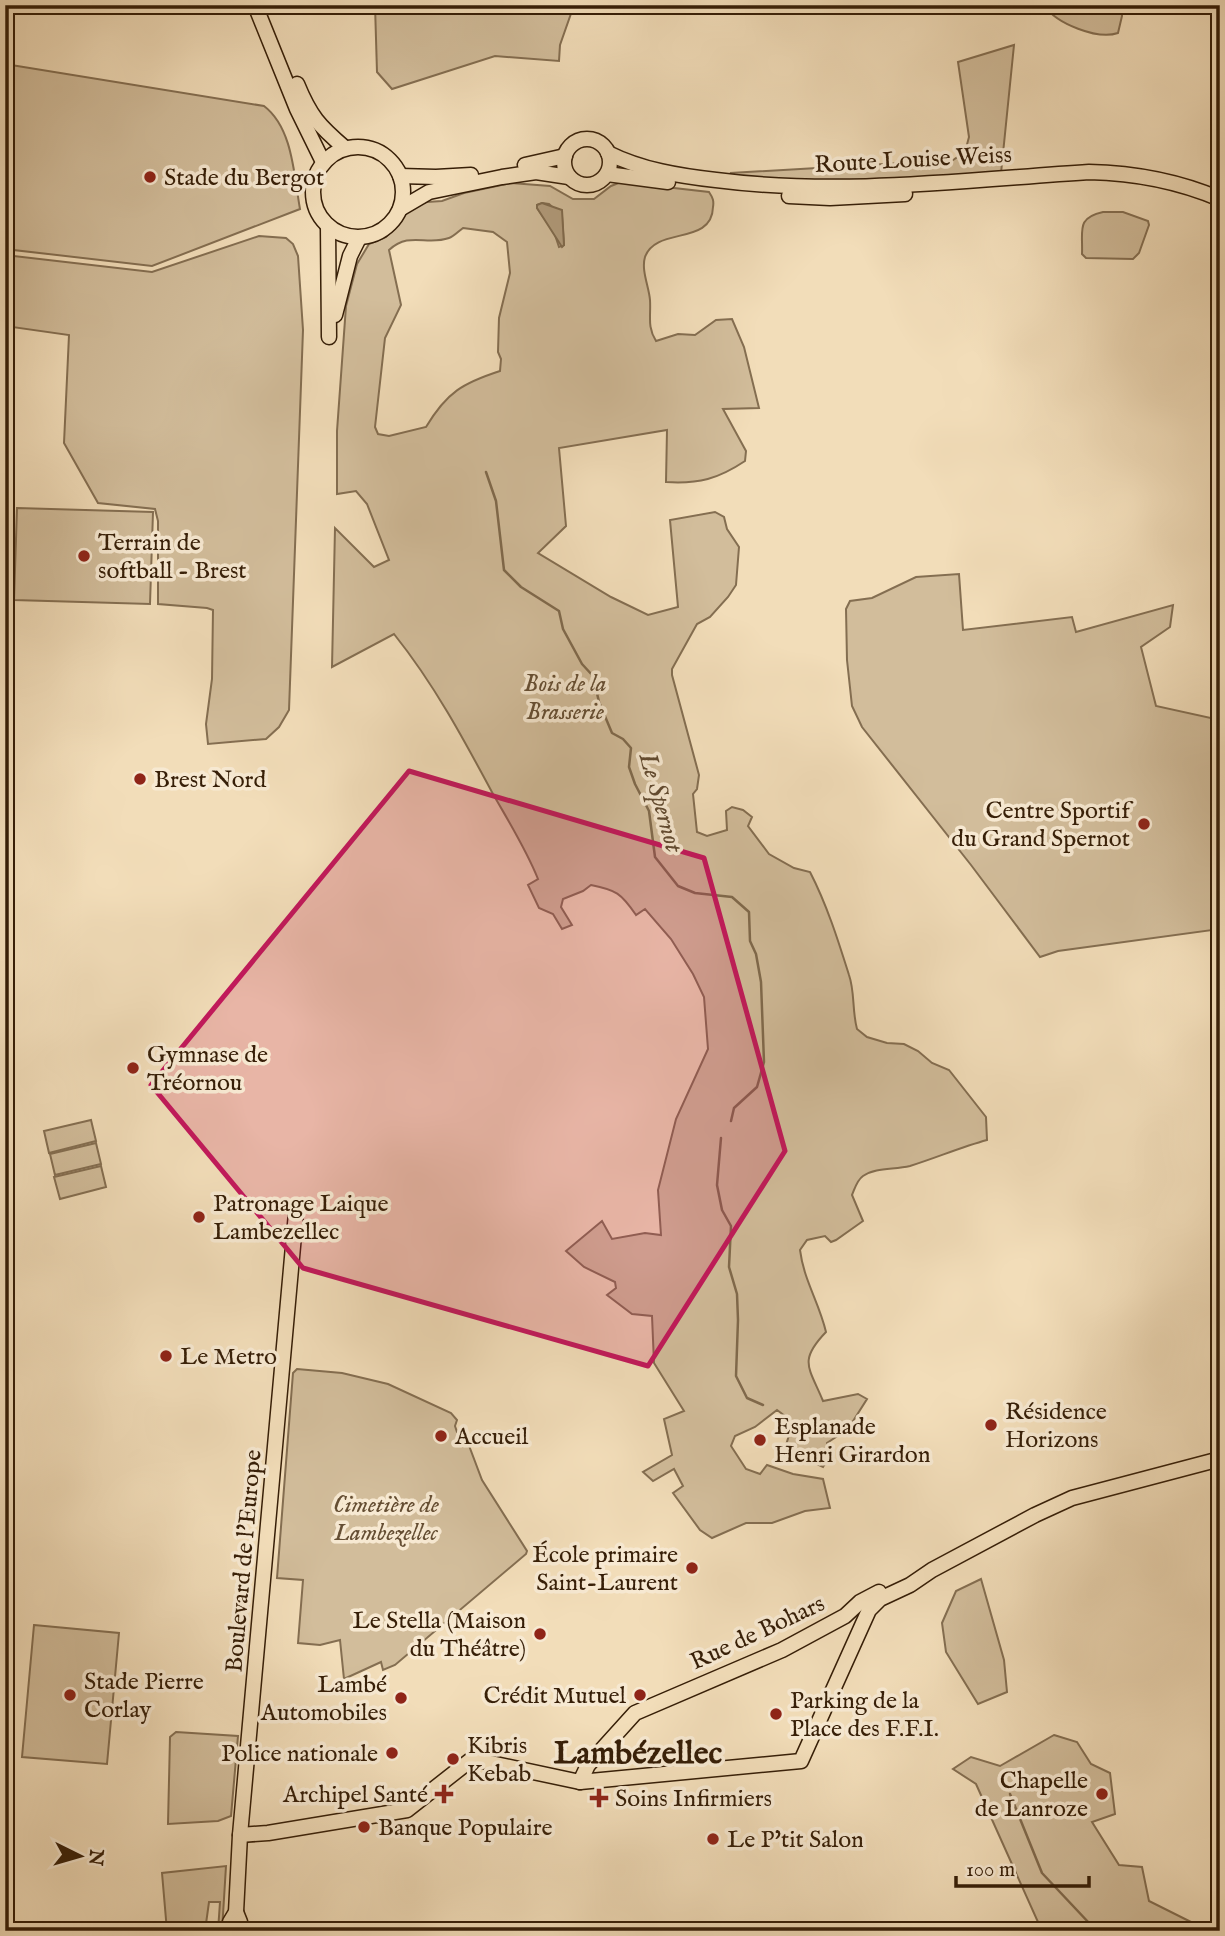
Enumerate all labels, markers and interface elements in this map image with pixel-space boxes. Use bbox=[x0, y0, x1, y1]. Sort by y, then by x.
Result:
street label: Route Louise Weiss bbox=[814, 140, 1013, 181]
place label: Stade du Bergot bbox=[164, 163, 324, 194]
marker: Stade du Bergot bbox=[142, 169, 158, 185]
place label: Terrain de softball - Brest bbox=[98, 528, 247, 587]
marker: Terrain de softball - Brest bbox=[76, 548, 92, 564]
park label: Bois de la Brasserie bbox=[523, 669, 607, 728]
water label: Le Spernot bbox=[630, 748, 691, 858]
place label: Brest Nord bbox=[154, 765, 266, 796]
marker: Brest Nord bbox=[132, 771, 148, 787]
place label: Centre Sportif du Grand Spernot bbox=[951, 796, 1134, 855]
marker: Centre Sportif du Grand Spernot bbox=[1136, 816, 1152, 832]
place label: Gymnase de Tréornou bbox=[147, 1040, 268, 1099]
marker: Gymnase de Tréornou bbox=[125, 1060, 141, 1076]
place label: Patronage Laique Lambezellec bbox=[213, 1189, 389, 1248]
marker: Patronage Laique Lambezellec bbox=[191, 1209, 207, 1225]
place label: Le Metro bbox=[180, 1342, 277, 1373]
marker: Le Metro bbox=[158, 1348, 174, 1364]
place label: Résidence Horizons bbox=[1005, 1397, 1107, 1456]
place label: Esplanade Henri Girardon bbox=[774, 1412, 931, 1471]
marker: Résidence Horizons bbox=[983, 1417, 999, 1433]
place label: Accueil bbox=[454, 1422, 529, 1453]
marker: Accueil bbox=[433, 1428, 449, 1444]
marker: Esplanade Henri Girardon bbox=[752, 1432, 768, 1448]
street label: Boulevard de l'Europe bbox=[219, 1448, 270, 1674]
park label: Cimetière de Lambezellec bbox=[333, 1490, 439, 1549]
place label: École primaire Saint-Laurent bbox=[532, 1540, 678, 1599]
marker: École primaire Saint-Laurent bbox=[684, 1560, 700, 1576]
street label: Rue de Bohars bbox=[685, 1589, 830, 1678]
place label: Le Stella (Maison du Théâtre) bbox=[353, 1606, 526, 1665]
marker: Le Stella (Maison du Théâtre) bbox=[532, 1626, 548, 1642]
place label: Stade Pierre Corlay bbox=[84, 1667, 204, 1726]
place label: Lambé Automobiles bbox=[260, 1670, 387, 1729]
place label: Crédit Mutuel bbox=[483, 1681, 626, 1712]
place label: Parking de la Place des F.F.I. bbox=[790, 1686, 939, 1745]
marker: Stade Pierre Corlay bbox=[62, 1687, 78, 1703]
marker: Crédit Mutuel bbox=[632, 1687, 648, 1703]
marker: Lambé Automobiles bbox=[393, 1690, 409, 1706]
marker: Parking de la Place des F.F.I. bbox=[768, 1706, 784, 1722]
place label: Kibris Kebab bbox=[467, 1731, 532, 1790]
district label: Lambézellec bbox=[554, 1734, 722, 1775]
place label: Police nationale bbox=[221, 1739, 378, 1770]
marker: Police nationale bbox=[384, 1745, 400, 1761]
marker: Kibris Kebab bbox=[445, 1751, 461, 1767]
place label: Chapelle de Lanroze bbox=[975, 1766, 1088, 1825]
place label: Archipel Santé bbox=[282, 1780, 428, 1811]
marker: Archipel Santé bbox=[434, 1784, 454, 1804]
place label: Soins Infirmiers bbox=[615, 1784, 772, 1815]
marker: Chapelle de Lanroze bbox=[1094, 1786, 1110, 1802]
marker: Soins Infirmiers bbox=[589, 1788, 609, 1808]
place label: Banque Populaire bbox=[378, 1813, 552, 1844]
marker: Banque Populaire bbox=[356, 1819, 372, 1835]
north arrow bbox=[46, 1820, 116, 1890]
place label: Le P'tit Salon bbox=[727, 1825, 864, 1856]
marker: Le P'tit Salon bbox=[705, 1831, 721, 1847]
scale bar bbox=[956, 1845, 1088, 1889]
text: N bbox=[82, 1847, 108, 1867]
text: 100 m bbox=[966, 1857, 1015, 1884]

